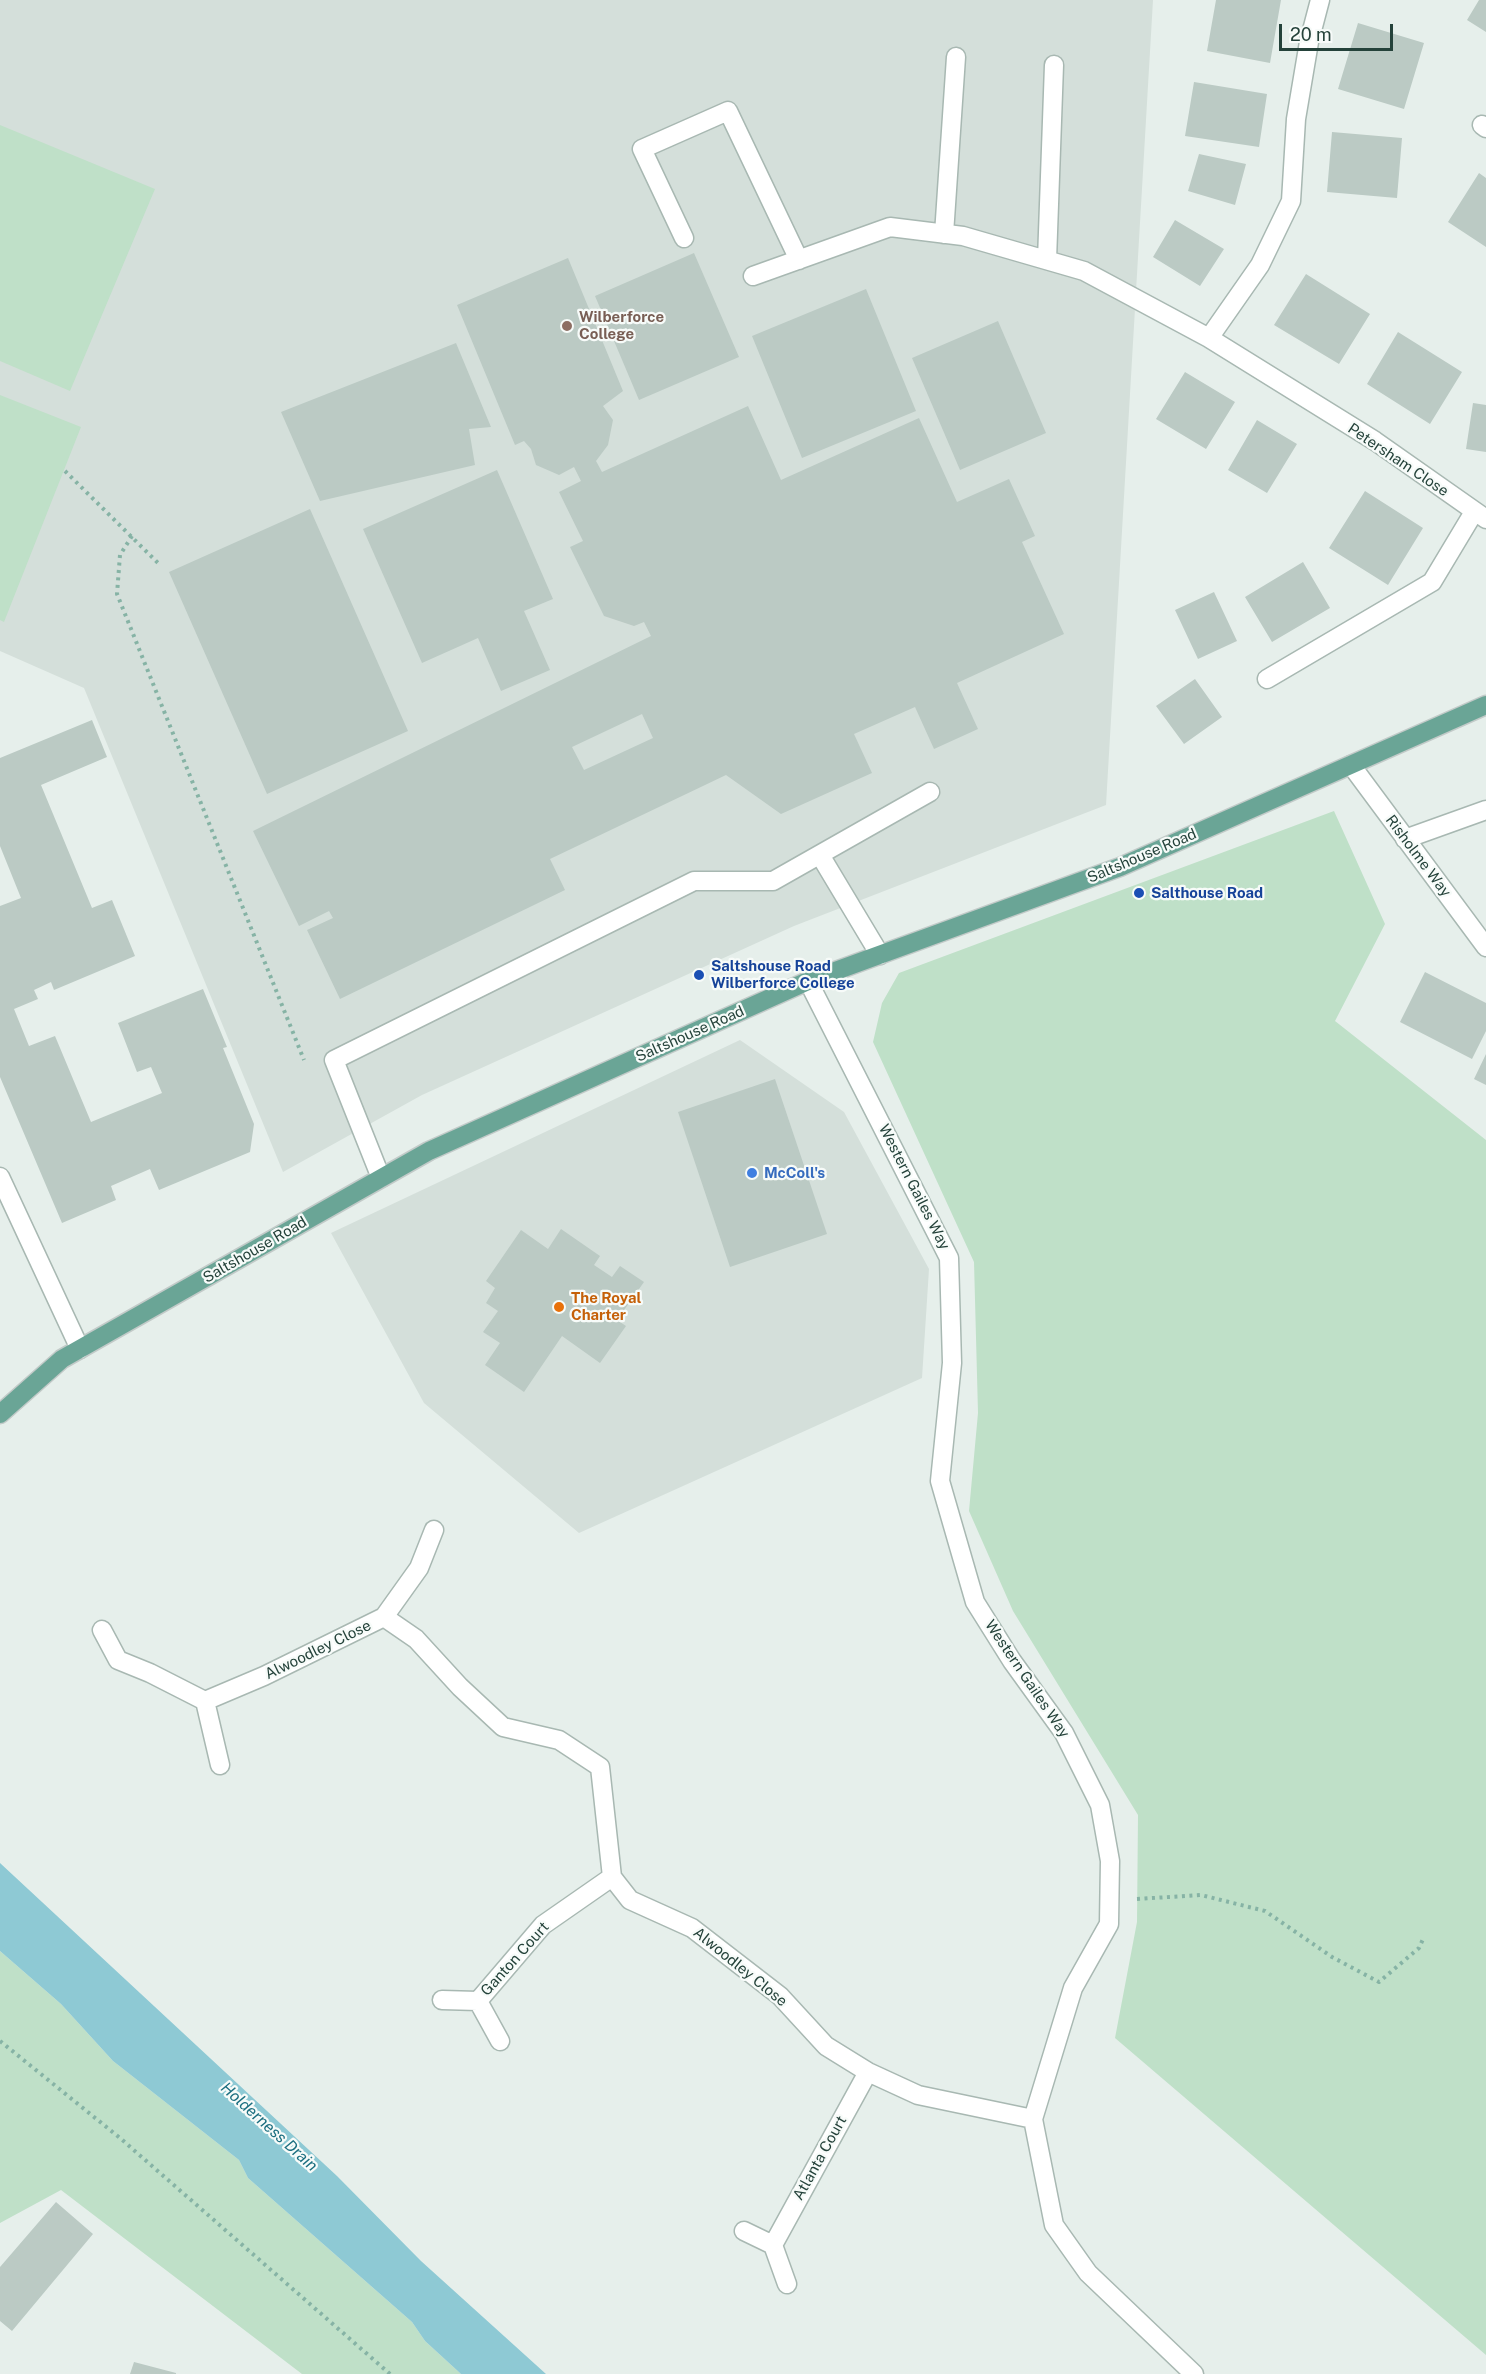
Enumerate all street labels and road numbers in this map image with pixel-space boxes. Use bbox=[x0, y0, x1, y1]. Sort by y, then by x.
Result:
street label: Petersham Close bbox=[1344, 420, 1452, 500]
street label: Risholme Way bbox=[1381, 812, 1455, 900]
street label: Saltshouse Road bbox=[1085, 825, 1199, 887]
street label: Saltshouse Road bbox=[633, 1002, 747, 1066]
street label: Western Gailes Way bbox=[875, 1121, 953, 1253]
street label: Saltshouse Road bbox=[200, 1213, 310, 1287]
street label: Alwoodley Close bbox=[262, 1617, 374, 1683]
street label: Western Gailes Way bbox=[981, 1617, 1073, 1741]
street label: Ganton Court bbox=[477, 1918, 553, 2000]
street label: Alwoodley Close bbox=[689, 1924, 791, 2010]
street label: Atlanta Court bbox=[789, 2113, 851, 2203]

